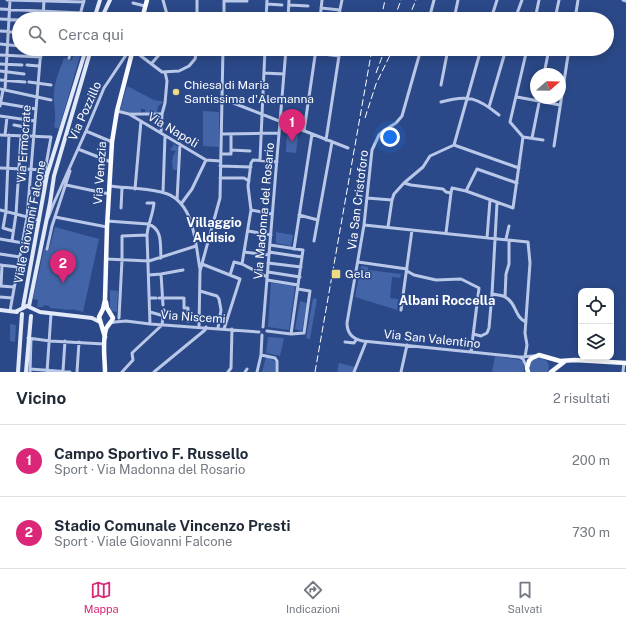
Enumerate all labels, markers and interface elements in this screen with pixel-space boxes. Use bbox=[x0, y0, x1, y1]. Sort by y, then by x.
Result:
search box bbox=[12, 12, 614, 56]
icon: search bbox=[26, 23, 48, 45]
text: Cerca qui bbox=[58, 26, 124, 43]
north arrow bbox=[530, 68, 566, 104]
place label: Chiesa di Maria Santissima d'Alemanna bbox=[184, 78, 314, 106]
street label: Via Pozzillo bbox=[66, 79, 104, 143]
marker: Chiesa di Maria Santissima d'Alemanna bbox=[171, 87, 181, 97]
street label: Via Ermocrate bbox=[14, 104, 34, 184]
street label: Via Napoli bbox=[145, 109, 201, 151]
pin: 1 bbox=[279, 109, 305, 142]
your location bbox=[380, 127, 400, 147]
street label: Via Venezia bbox=[91, 141, 109, 205]
street label: Via Madonna del Rosario bbox=[251, 142, 277, 280]
street label: Via San Cristoforo bbox=[345, 149, 371, 251]
street label: Viale Giovanni Falcone bbox=[11, 159, 49, 285]
district label: Villaggio Aldisio bbox=[186, 215, 242, 245]
pin: 2 bbox=[50, 250, 76, 283]
place label: Gela bbox=[345, 267, 371, 281]
marker: Gela bbox=[330, 268, 342, 280]
map controls bbox=[578, 288, 614, 360]
button: locate bbox=[578, 288, 614, 324]
district label: Albani Roccella bbox=[399, 293, 495, 308]
street label: Via Niscemi bbox=[160, 308, 226, 326]
button: layers bbox=[578, 324, 614, 360]
street label: Via San Valentino bbox=[383, 327, 481, 351]
text: Vicino bbox=[16, 388, 66, 408]
text: 2 risultati bbox=[553, 391, 610, 406]
text: Campo Sportivo F. Russello bbox=[54, 445, 249, 462]
text: 1 bbox=[26, 453, 32, 468]
text: 200 m bbox=[572, 453, 610, 468]
text: Sport · Via Madonna del Rosario bbox=[54, 462, 245, 477]
text: Stadio Comunale Vincenzo Presti bbox=[54, 517, 291, 534]
text: 2 bbox=[25, 525, 33, 540]
text: 730 m bbox=[572, 525, 610, 540]
text: Sport · Viale Giovanni Falcone bbox=[54, 534, 232, 549]
tab: Mappa bbox=[84, 579, 119, 615]
tab: Indicazioni bbox=[286, 579, 340, 615]
tab: Salvati bbox=[507, 579, 542, 615]

